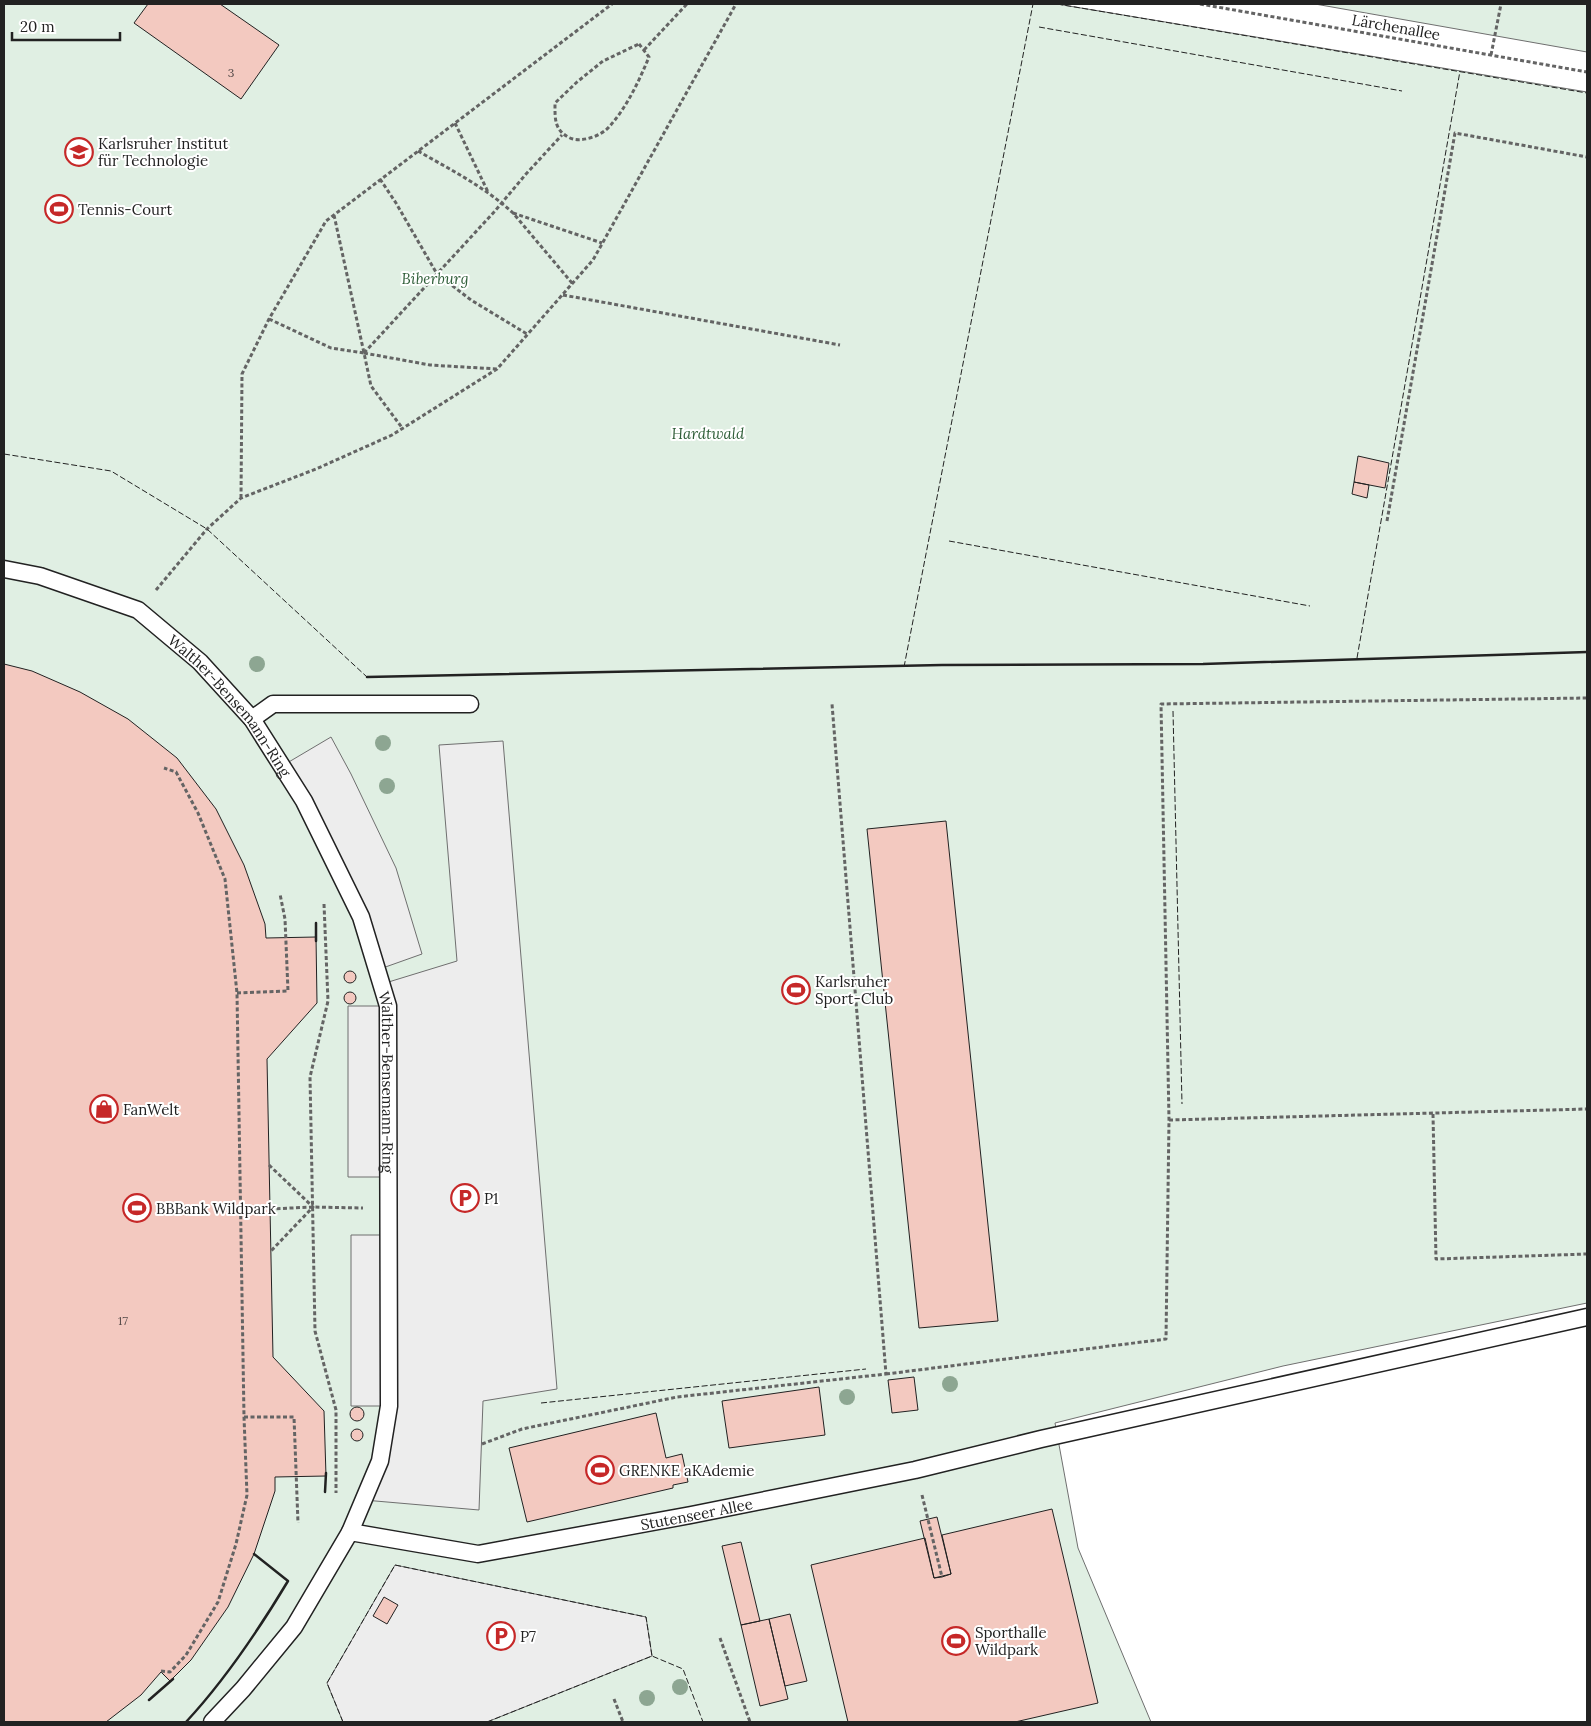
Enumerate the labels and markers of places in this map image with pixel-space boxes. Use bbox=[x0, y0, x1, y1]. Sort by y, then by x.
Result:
place label: Karlsruher Institut für Technologie bbox=[98, 134, 228, 170]
school or university icon: Karlsruher Institut für Technologie bbox=[64, 137, 94, 167]
sports icon: Tennis-Court bbox=[44, 194, 74, 224]
place label: Tennis-Court bbox=[78, 200, 173, 219]
place label: Karlsruher Sport-Club bbox=[815, 972, 893, 1008]
sports icon: Karlsruher Sport-Club bbox=[781, 975, 811, 1005]
shop icon: FanWelt bbox=[89, 1094, 119, 1124]
place label: FanWelt bbox=[123, 1100, 179, 1119]
parking icon: P1 bbox=[450, 1183, 480, 1213]
place label: P1 bbox=[484, 1189, 499, 1208]
sports icon: BBBank Wildpark bbox=[122, 1193, 152, 1223]
place label: BBBank Wildpark bbox=[156, 1199, 276, 1218]
sports icon: GRENKE aKAdemie bbox=[585, 1455, 615, 1485]
place label: GRENKE aKAdemie bbox=[619, 1461, 754, 1480]
parking icon: P7 bbox=[486, 1621, 516, 1651]
place label: Sporthalle Wildpark bbox=[975, 1623, 1047, 1659]
sports icon: Sporthalle Wildpark bbox=[941, 1626, 971, 1656]
place label: P7 bbox=[520, 1627, 536, 1646]

